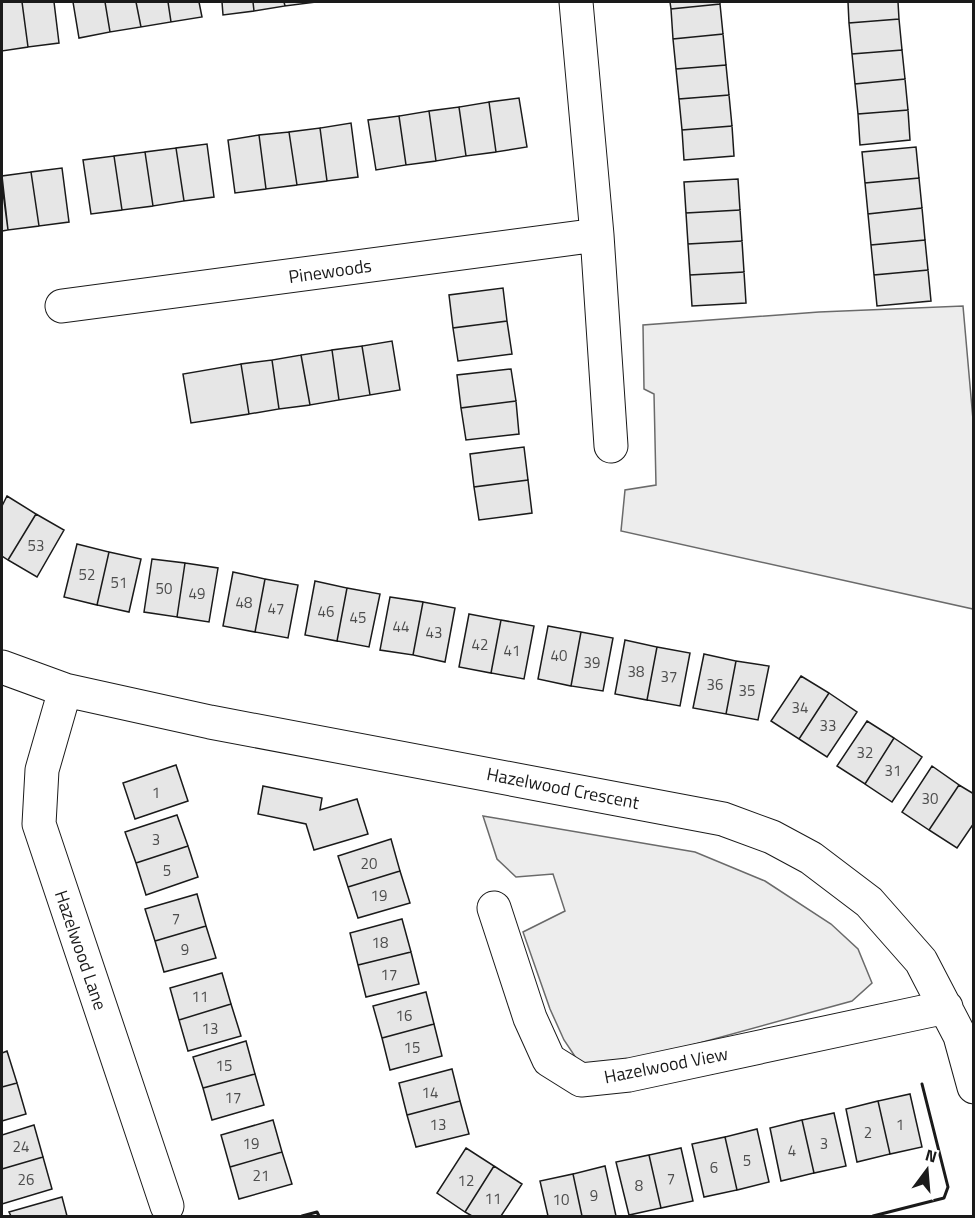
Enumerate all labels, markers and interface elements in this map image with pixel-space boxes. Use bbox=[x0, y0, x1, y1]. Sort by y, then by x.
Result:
street label: Pinewoods bbox=[287, 252, 373, 290]
house number: 53 bbox=[28, 534, 44, 557]
house number: 52 bbox=[79, 563, 95, 586]
house number: 51 bbox=[111, 571, 127, 594]
house number: 50 bbox=[156, 577, 172, 600]
house number: 49 bbox=[189, 582, 205, 605]
house number: 48 bbox=[236, 591, 252, 614]
house number: 47 bbox=[268, 597, 284, 620]
house number: 46 bbox=[318, 600, 334, 623]
house number: 45 bbox=[350, 606, 366, 629]
house number: 44 bbox=[393, 615, 409, 638]
house number: 43 bbox=[426, 621, 442, 644]
house number: 42 bbox=[472, 633, 488, 656]
house number: 41 bbox=[504, 639, 520, 662]
house number: 40 bbox=[551, 644, 567, 667]
house number: 39 bbox=[584, 651, 600, 674]
house number: 38 bbox=[628, 660, 644, 683]
house number: 37 bbox=[661, 665, 677, 688]
house number: 36 bbox=[707, 673, 723, 696]
house number: 35 bbox=[739, 679, 755, 702]
house number: 34 bbox=[792, 696, 808, 719]
house number: 33 bbox=[820, 714, 836, 737]
house number: 32 bbox=[857, 741, 873, 764]
house number: 31 bbox=[885, 759, 901, 782]
street label: Hazelwood Crescent bbox=[485, 760, 642, 816]
house number: 1 bbox=[152, 781, 160, 804]
house number: 30 bbox=[922, 787, 938, 810]
house number: 3 bbox=[152, 828, 160, 851]
house number: 20 bbox=[361, 852, 377, 875]
house number: 5 bbox=[163, 859, 171, 882]
house number: 19 bbox=[371, 884, 387, 907]
street label: Hazelwood Lane bbox=[48, 886, 114, 1014]
house number: 7 bbox=[172, 907, 180, 930]
house number: 18 bbox=[372, 931, 388, 954]
house number: 9 bbox=[181, 938, 189, 961]
house number: 17 bbox=[381, 963, 397, 986]
house number: 11 bbox=[192, 985, 208, 1008]
house number: 16 bbox=[396, 1004, 412, 1027]
house number: 13 bbox=[202, 1017, 218, 1040]
house number: 15 bbox=[404, 1036, 420, 1059]
street label: Hazelwood View bbox=[602, 1040, 731, 1090]
house number: 15 bbox=[216, 1054, 232, 1077]
house number: 14 bbox=[422, 1081, 438, 1104]
house number: 17 bbox=[225, 1086, 241, 1109]
house number: 13 bbox=[430, 1113, 446, 1136]
house number: 1 bbox=[896, 1113, 904, 1136]
house number: 2 bbox=[864, 1121, 872, 1144]
house number: 19 bbox=[243, 1132, 259, 1155]
house number: 3 bbox=[820, 1132, 828, 1155]
house number: 24 bbox=[13, 1135, 29, 1158]
house number: 4 bbox=[788, 1139, 796, 1162]
north arrow bbox=[897, 1140, 957, 1200]
text: N bbox=[922, 1143, 940, 1169]
house number: 5 bbox=[743, 1149, 751, 1172]
house number: 6 bbox=[710, 1156, 718, 1179]
house number: 21 bbox=[253, 1164, 269, 1187]
house number: 7 bbox=[667, 1167, 675, 1190]
house number: 26 bbox=[18, 1168, 34, 1191]
house number: 12 bbox=[458, 1169, 474, 1192]
house number: 8 bbox=[635, 1174, 643, 1197]
house number: 9 bbox=[590, 1184, 598, 1207]
house number: 11 bbox=[485, 1187, 501, 1210]
house number: 10 bbox=[553, 1188, 569, 1211]

